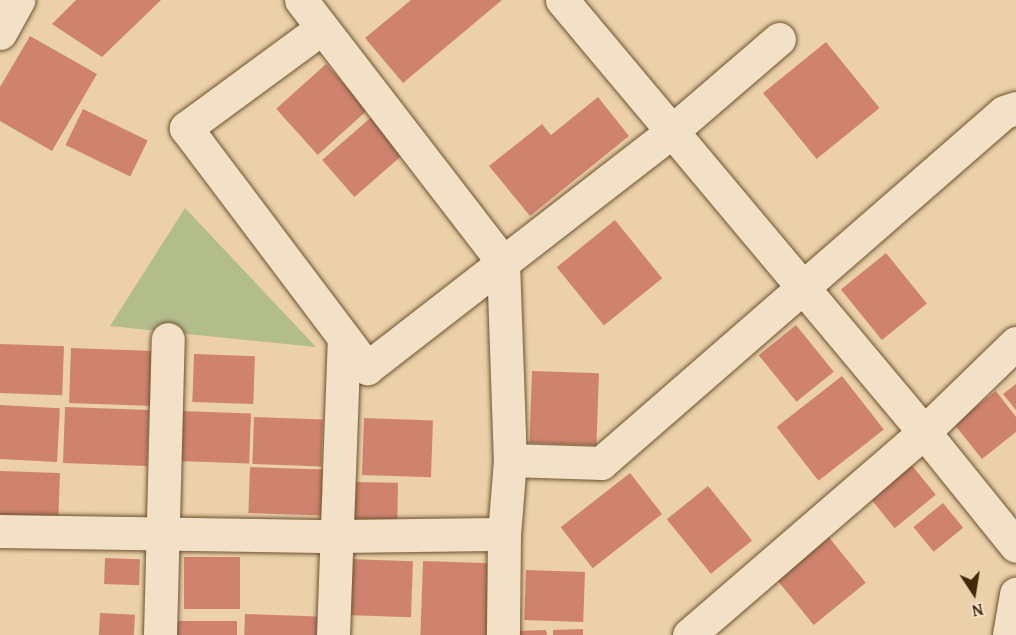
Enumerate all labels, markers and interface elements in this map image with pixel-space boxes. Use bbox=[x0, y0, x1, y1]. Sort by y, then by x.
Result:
north arrow bbox=[944, 563, 1004, 623]
text: N bbox=[970, 598, 985, 623]

